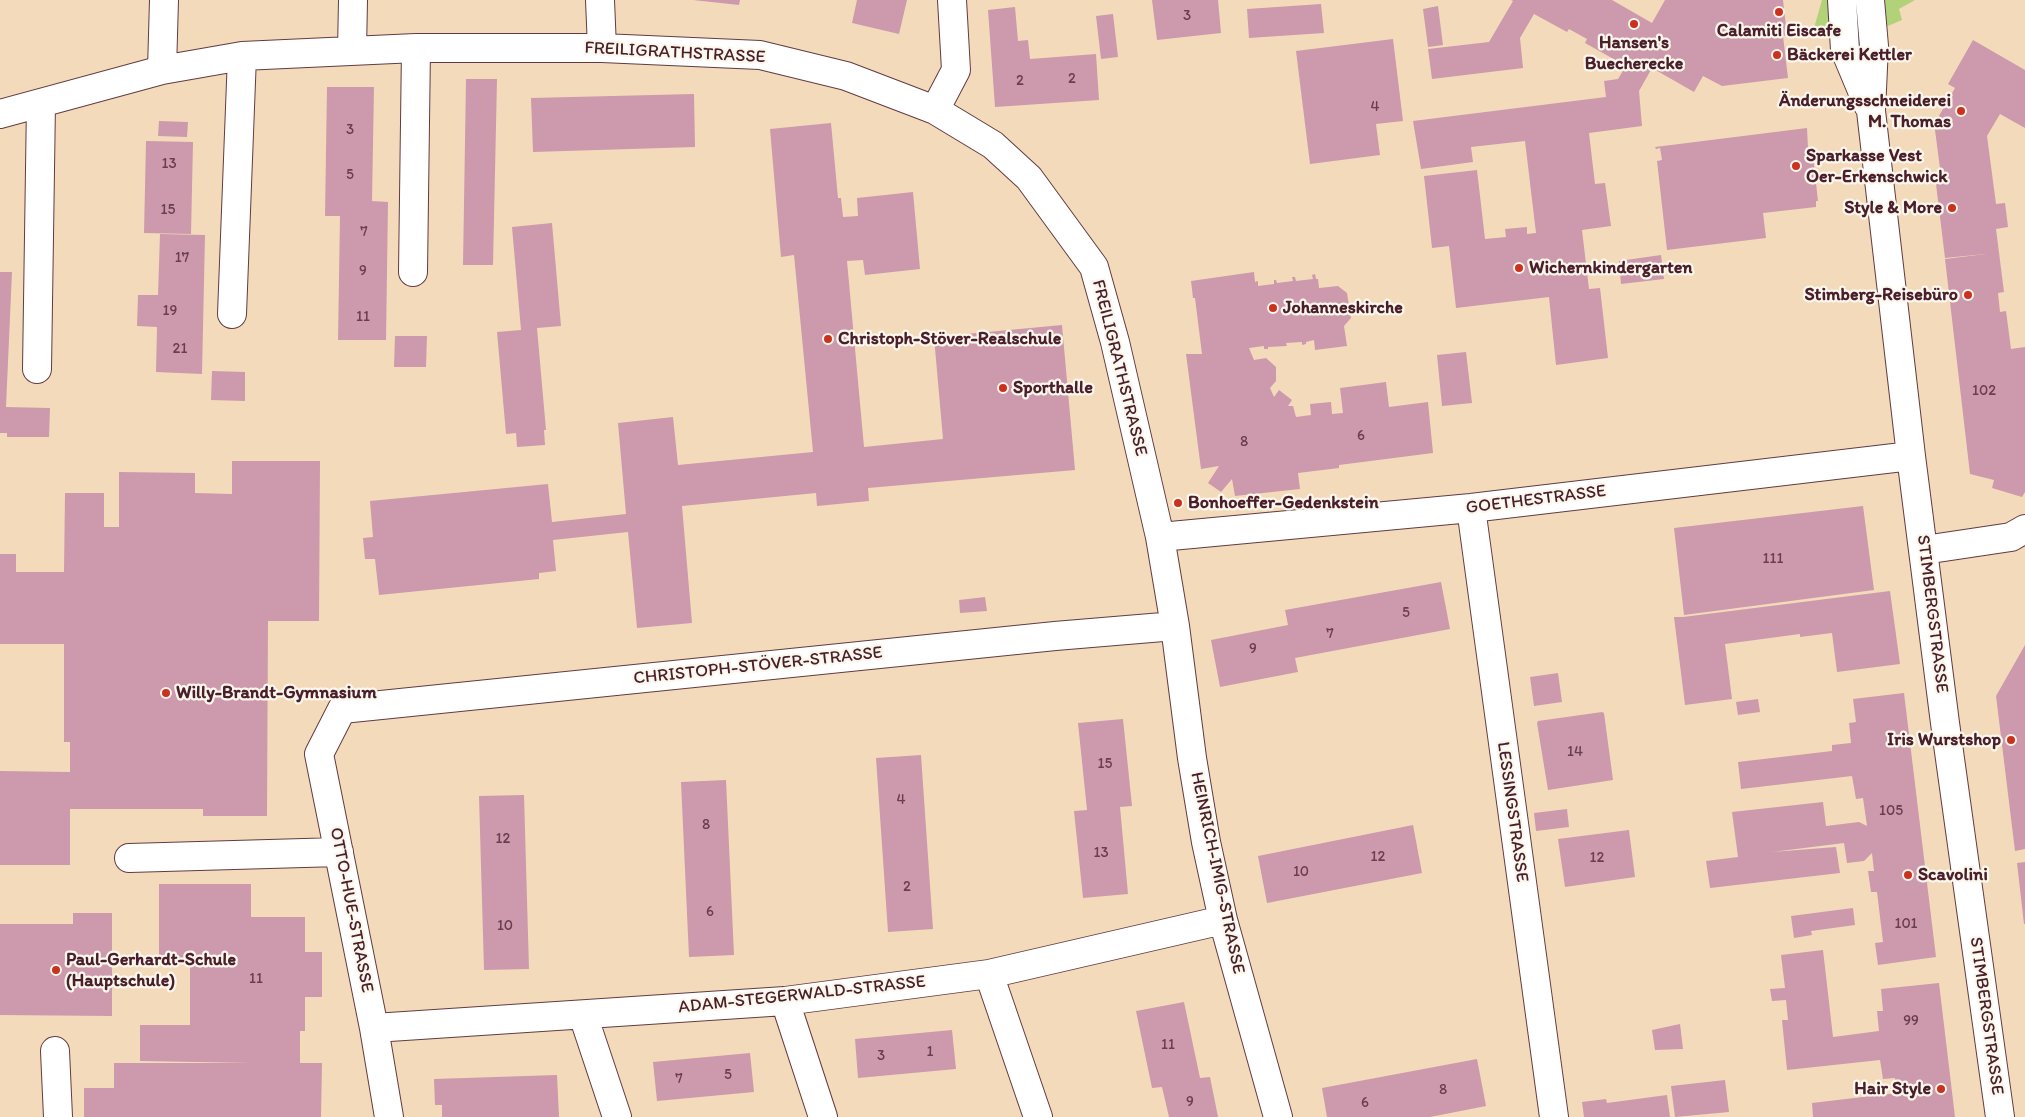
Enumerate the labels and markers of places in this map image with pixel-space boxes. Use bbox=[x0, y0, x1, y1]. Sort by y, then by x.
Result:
marker: Calamiti Eiscafe bbox=[1773, 6, 1785, 18]
marker: Hansen's Buecherecke bbox=[1628, 18, 1640, 30]
place label: Calamiti Eiscafe bbox=[1717, 20, 1841, 42]
place label: Hansen's Buecherecke bbox=[1585, 32, 1683, 74]
place label: Bäckerei Kettler bbox=[1787, 44, 1912, 66]
marker: Bäckerei Kettler bbox=[1771, 49, 1783, 61]
place label: Änderungsschneiderei M. Thomas bbox=[1779, 90, 1951, 132]
marker: Änderungsschneiderei M. Thomas bbox=[1955, 105, 1967, 117]
place label: Sparkasse Vest Oer-Erkenschwick bbox=[1806, 145, 1947, 188]
marker: Sparkasse Vest Oer-Erkenschwick bbox=[1790, 160, 1802, 172]
place label: Style & More bbox=[1844, 197, 1942, 219]
marker: Style & More bbox=[1946, 202, 1958, 214]
place label: Wichernkindergarten bbox=[1529, 257, 1693, 279]
marker: Wichernkindergarten bbox=[1513, 262, 1525, 274]
place label: Stimberg-Reisebüro bbox=[1804, 284, 1958, 306]
marker: Stimberg-Reisebüro bbox=[1962, 289, 1974, 301]
place label: Johanneskirche bbox=[1283, 297, 1403, 319]
marker: Johanneskirche bbox=[1267, 302, 1279, 314]
place label: Christoph-Stöver-Realschule bbox=[838, 328, 1061, 350]
marker: Christoph-Stöver-Realschule bbox=[822, 333, 834, 345]
place label: Sporthalle bbox=[1013, 377, 1093, 399]
marker: Sporthalle bbox=[997, 382, 1009, 394]
place label: Bonhoeffer-Gedenkstein bbox=[1188, 492, 1379, 514]
marker: Bonhoeffer-Gedenkstein bbox=[1172, 497, 1184, 509]
place label: Willy-Brandt-Gymnasium bbox=[176, 682, 377, 704]
marker: Willy-Brandt-Gymnasium bbox=[160, 687, 172, 699]
place label: Iris Wurstshop bbox=[1887, 729, 2001, 751]
marker: Iris Wurstshop bbox=[2005, 734, 2017, 746]
place label: Scavolini bbox=[1918, 864, 1988, 886]
marker: Scavolini bbox=[1902, 869, 1914, 881]
place label: Paul-Gerhardt-Schule (Hauptschule) bbox=[66, 949, 236, 992]
marker: Paul-Gerhardt-Schule (Hauptschule) bbox=[50, 964, 62, 976]
place label: Hair Style bbox=[1854, 1078, 1931, 1100]
marker: Hair Style bbox=[1935, 1083, 1947, 1095]

